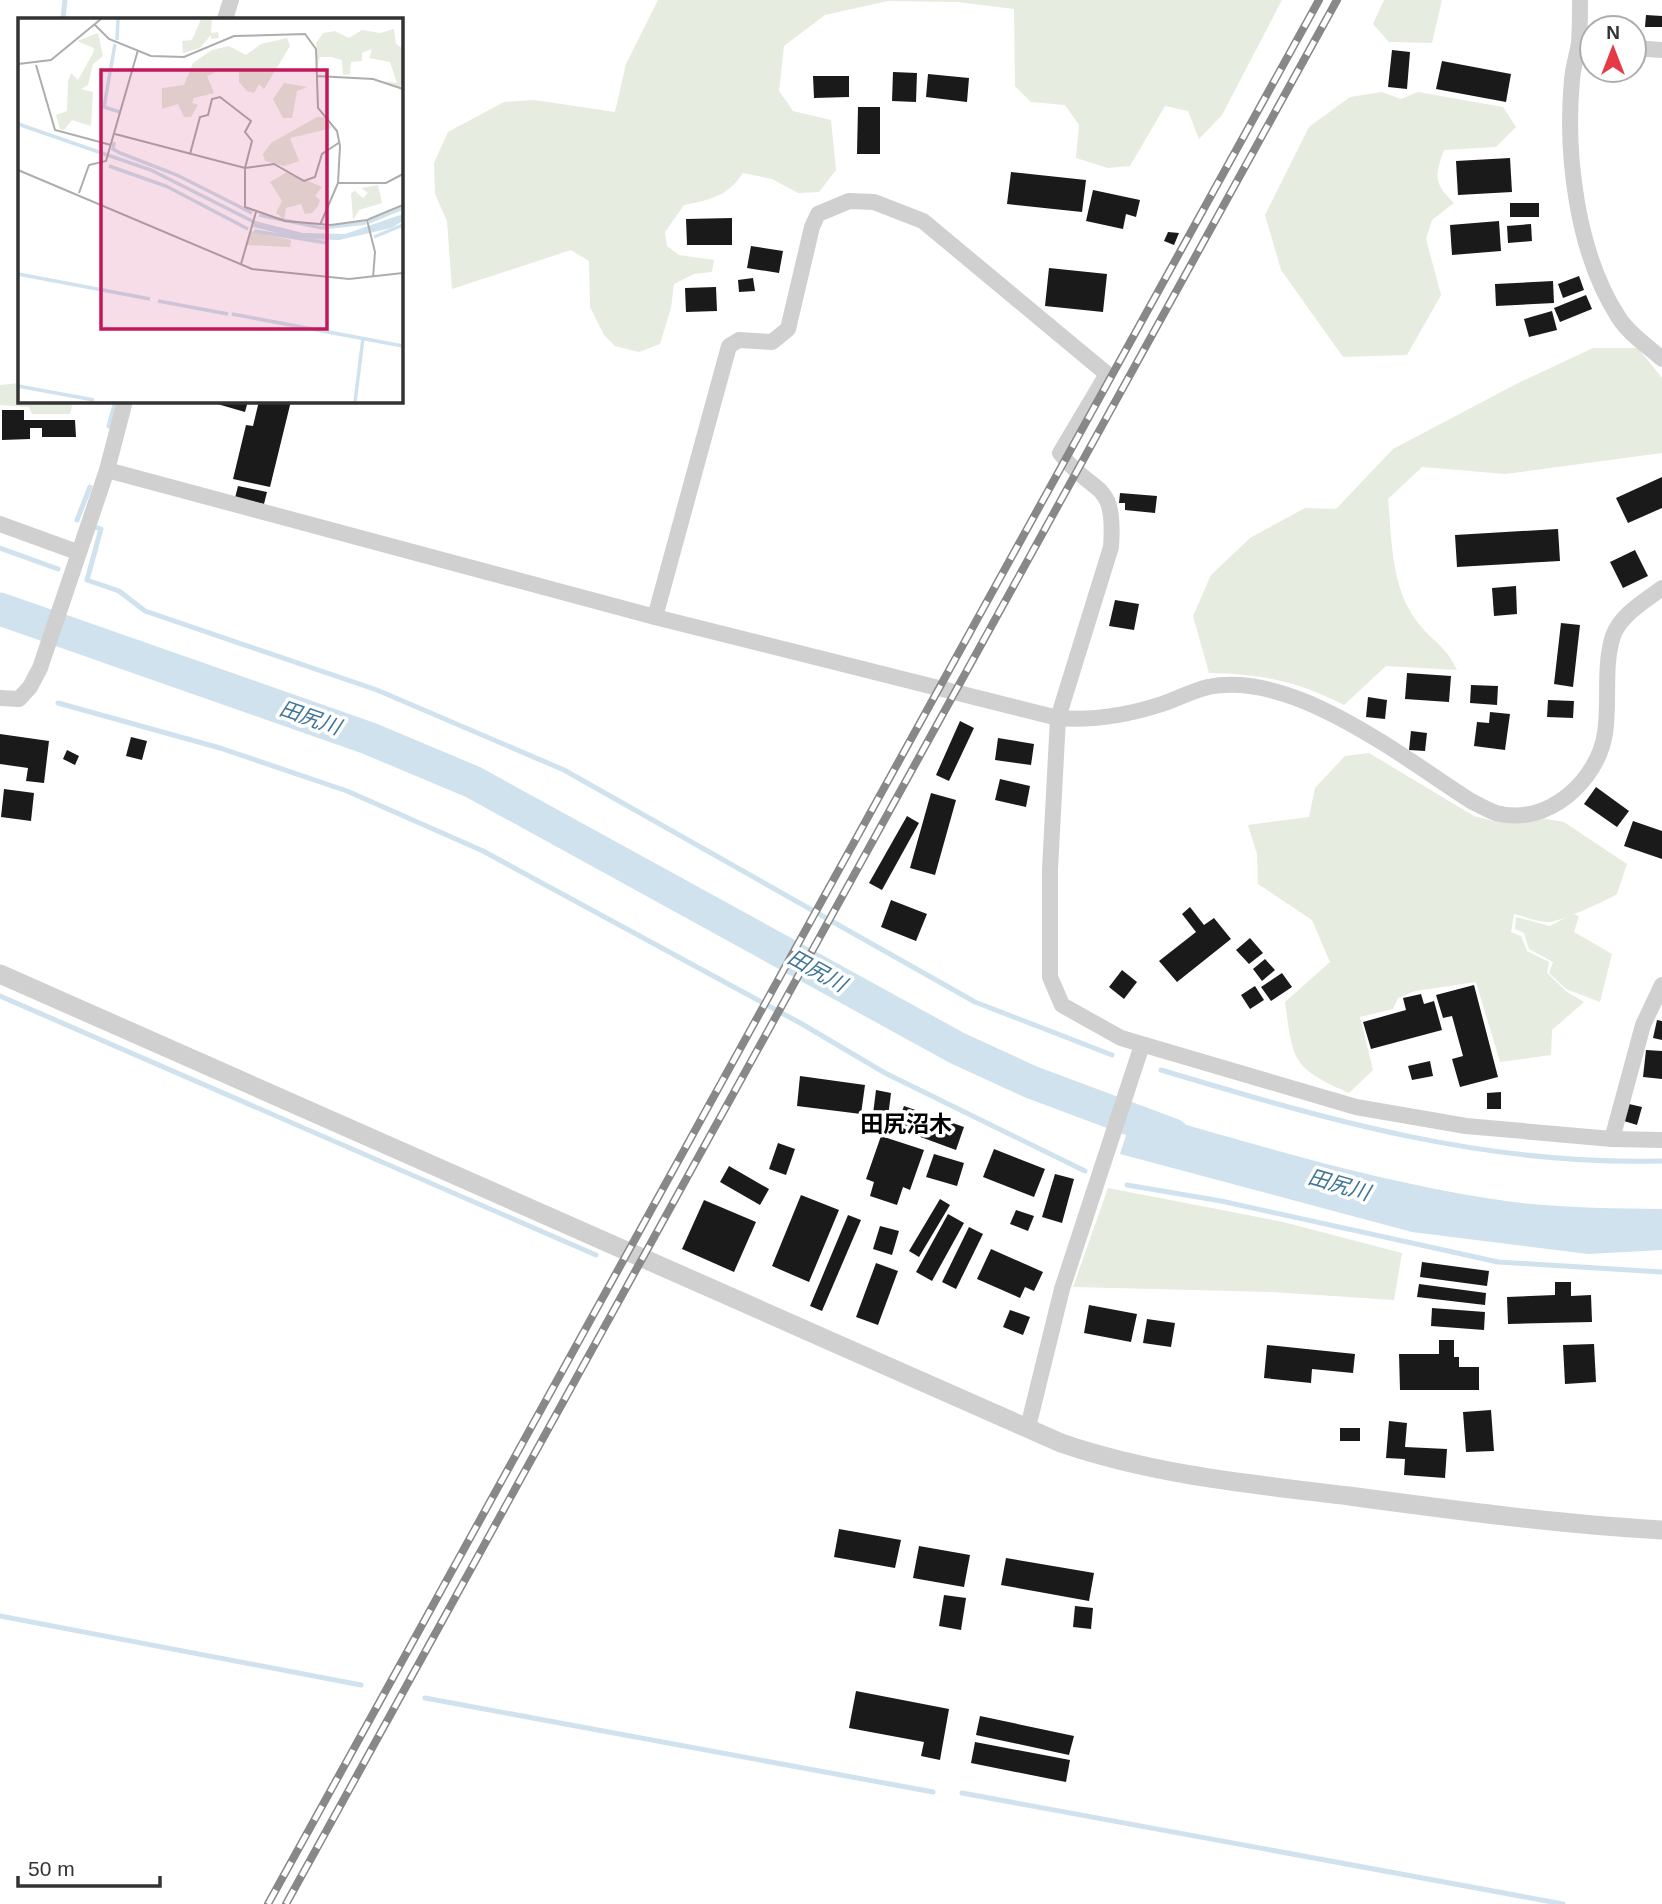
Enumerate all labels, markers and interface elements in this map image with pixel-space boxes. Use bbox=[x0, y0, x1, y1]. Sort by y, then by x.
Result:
north arrow bbox=[1578, 14, 1648, 84]
inset map bbox=[18, 18, 402, 402]
text: N bbox=[1606, 22, 1620, 43]
water label: 田尻川 bbox=[277, 696, 346, 739]
water label: 田尻川 bbox=[784, 945, 852, 997]
district label: 田尻沼木 bbox=[860, 1111, 952, 1137]
water label: 田尻川 bbox=[1306, 1165, 1375, 1205]
scale bar bbox=[18, 1844, 159, 1888]
text: 50 m bbox=[28, 1857, 75, 1880]

